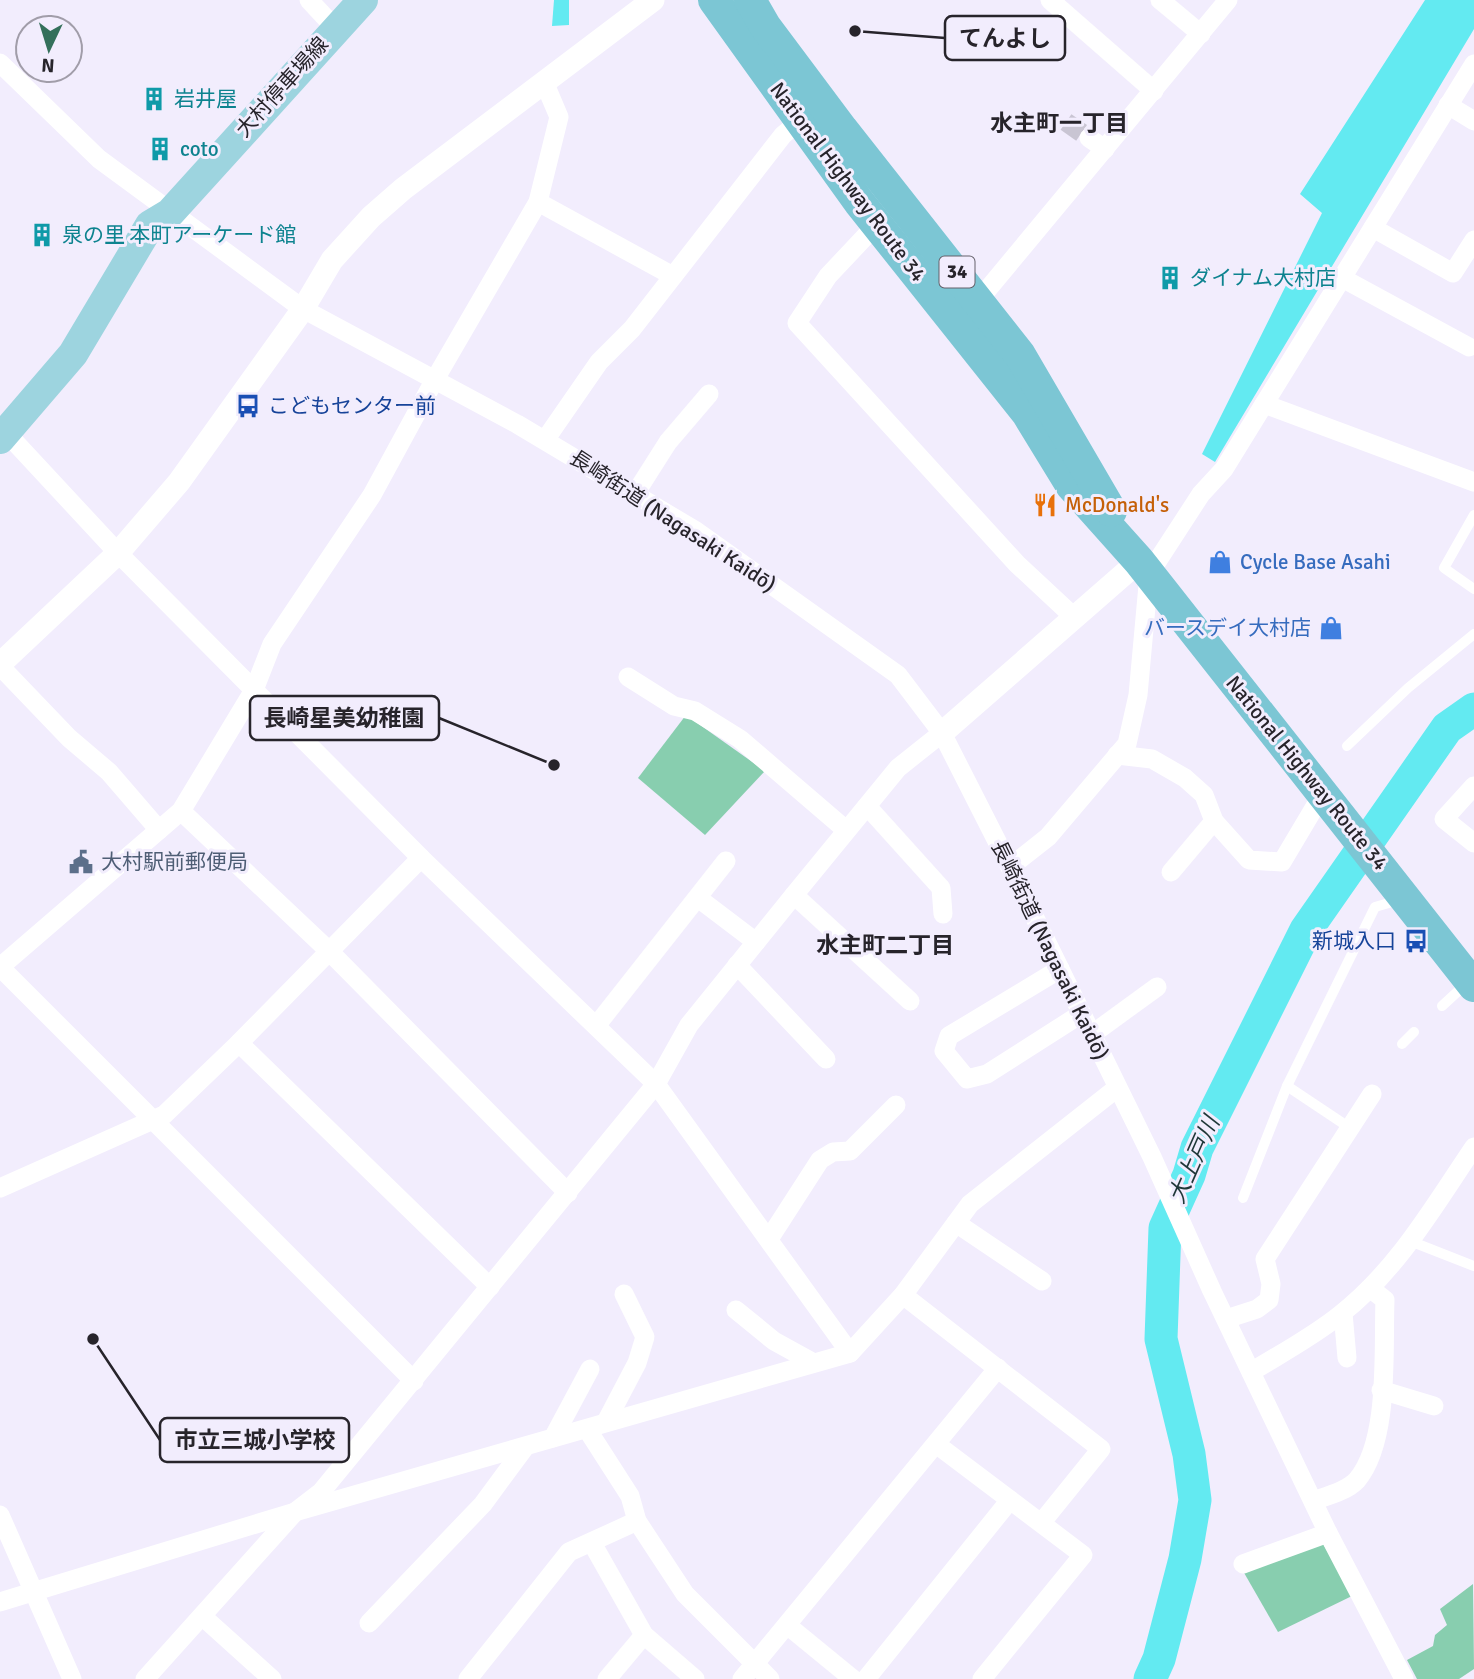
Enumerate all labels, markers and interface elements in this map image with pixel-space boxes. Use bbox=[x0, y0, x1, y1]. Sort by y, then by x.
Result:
north arrow bbox=[14, 14, 84, 84]
callout: てんよし bbox=[945, 16, 1065, 60]
text: てんよし bbox=[959, 24, 1051, 53]
street label: 大村停車場線 bbox=[230, 31, 334, 143]
text: N bbox=[40, 53, 55, 77]
street label: National Highway Route 34 bbox=[764, 77, 932, 287]
building icon: 岩井屋 bbox=[140, 85, 168, 113]
place label: 岩井屋 bbox=[174, 86, 237, 112]
district label: 水主町一丁目 bbox=[990, 109, 1128, 138]
building icon: coto bbox=[146, 135, 174, 163]
place label: coto bbox=[180, 136, 219, 162]
building icon: 泉の里 本町アーケード館 bbox=[28, 221, 56, 249]
place label: 泉の里 本町アーケード館 bbox=[62, 222, 296, 248]
road number: 34 bbox=[940, 256, 974, 288]
building icon: ダイナム大村店 bbox=[1156, 264, 1184, 292]
place label: ダイナム大村店 bbox=[1190, 265, 1336, 291]
bus stop icon: こどもセンター前 bbox=[234, 392, 262, 420]
place label: こどもセンター前 bbox=[268, 393, 436, 419]
street label: 長崎街道 (Nagasaki Kaidō) bbox=[565, 445, 781, 597]
restaurant icon: McDonald's bbox=[1031, 491, 1059, 519]
place label: McDonald's bbox=[1065, 492, 1169, 518]
shop icon: Cycle Base Asahi bbox=[1206, 548, 1234, 576]
place label: Cycle Base Asahi bbox=[1240, 549, 1391, 575]
shop icon: バースデイ大村店 bbox=[1317, 614, 1345, 642]
place label: バースデイ大村店 bbox=[1144, 615, 1311, 641]
street label: National Highway Route 34 bbox=[1220, 670, 1394, 876]
callout: 長崎星美幼稚園 bbox=[250, 696, 439, 740]
text: 長崎星美幼稚園 bbox=[264, 704, 425, 733]
street label: 長崎街道 (Nagasaki Kaidō) bbox=[986, 836, 1114, 1064]
public building icon: 大村駅前郵便局 bbox=[67, 848, 95, 876]
place label: 大村駅前郵便局 bbox=[101, 849, 248, 875]
bus stop icon: 新城入口 bbox=[1402, 927, 1430, 955]
place label: 新城入口 bbox=[1312, 928, 1396, 954]
district label: 水主町二丁目 bbox=[816, 931, 954, 960]
water label: 大上戸川 bbox=[1162, 1109, 1227, 1208]
callout: 市立三城小学校 bbox=[160, 1418, 349, 1462]
text: 市立三城小学校 bbox=[175, 1426, 336, 1455]

